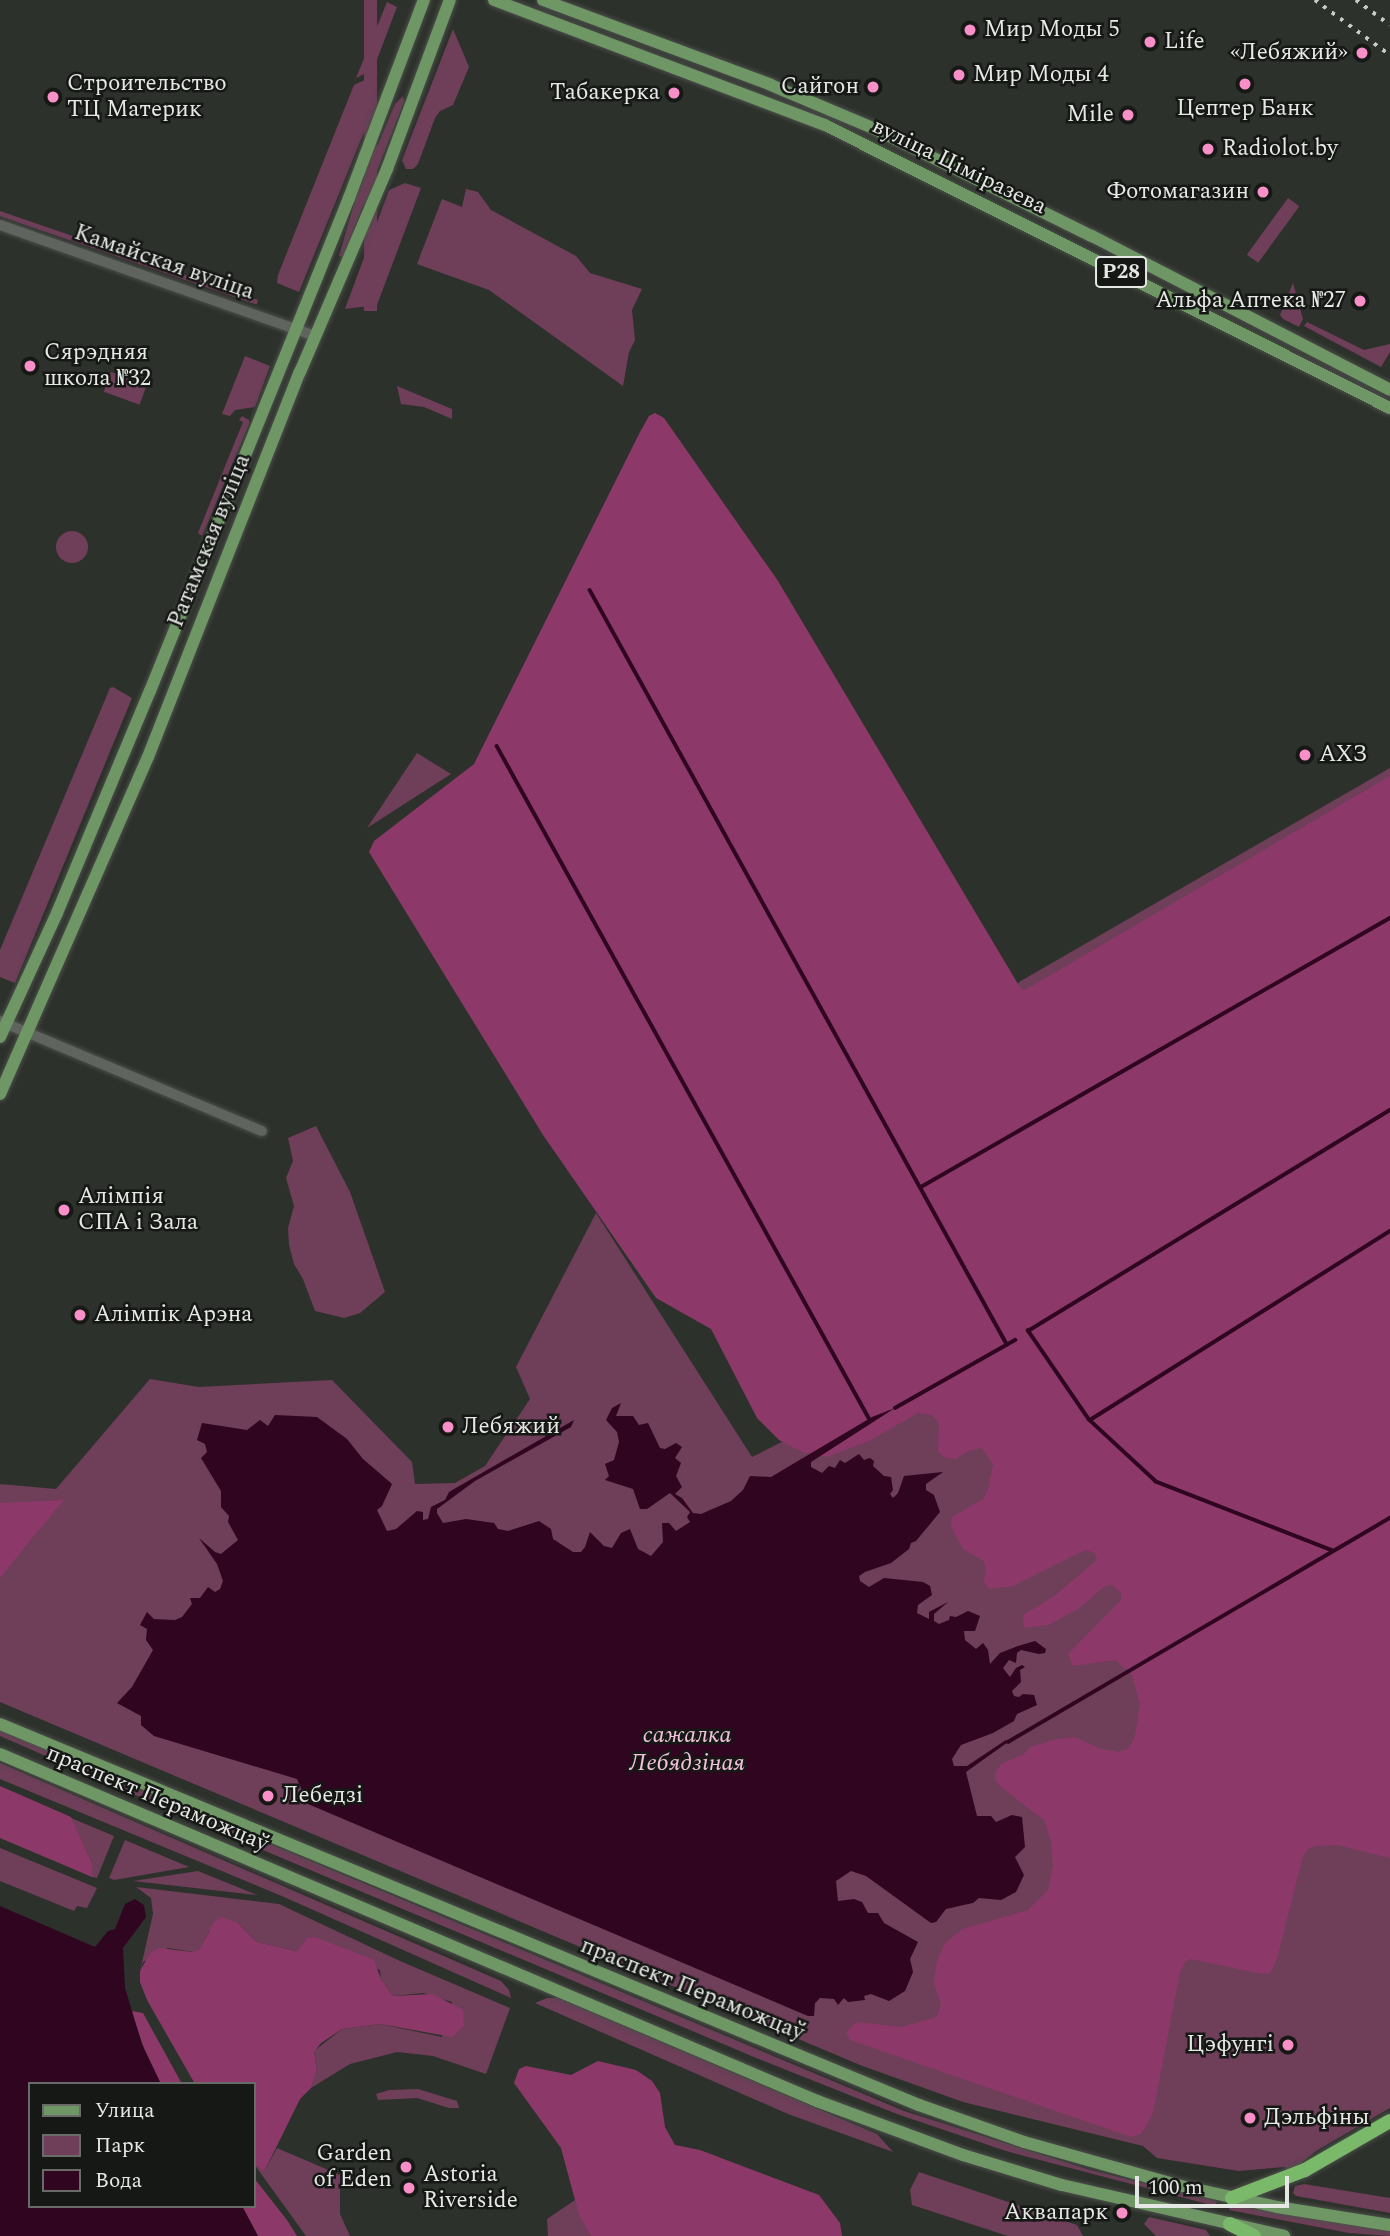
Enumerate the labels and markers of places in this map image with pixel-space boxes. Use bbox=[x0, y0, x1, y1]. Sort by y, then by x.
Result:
place label: Мир Моды 5 bbox=[984, 16, 1120, 44]
marker: Мир Моды 5 bbox=[962, 22, 978, 38]
place label: Life bbox=[1164, 28, 1205, 56]
marker: Life bbox=[1142, 34, 1158, 50]
place label: «Лебяжий» bbox=[1230, 39, 1348, 67]
marker: «Лебяжий» bbox=[1354, 45, 1370, 61]
place label: Мир Моды 4 bbox=[973, 61, 1109, 89]
marker: Мир Моды 4 bbox=[951, 67, 967, 83]
place label: Строительство ТЦ Материк bbox=[67, 70, 227, 124]
place label: Сайгон bbox=[781, 73, 859, 101]
marker: Цептер Банк bbox=[1237, 76, 1253, 92]
place label: Табакерка bbox=[550, 79, 660, 107]
marker: Сайгон bbox=[865, 79, 881, 95]
marker: Табакерка bbox=[666, 85, 682, 101]
marker: Строительство ТЦ Материк bbox=[45, 89, 61, 105]
place label: Цептер Банк bbox=[1176, 95, 1314, 123]
place label: Mile bbox=[1067, 101, 1114, 129]
marker: Mile bbox=[1120, 107, 1136, 123]
place label: Radiolot.by bbox=[1222, 135, 1338, 163]
marker: Radiolot.by bbox=[1200, 141, 1216, 157]
place label: Фотомагазин bbox=[1107, 178, 1249, 206]
marker: Фотомагазин bbox=[1255, 184, 1271, 200]
place label: Альфа Аптека №27 bbox=[1155, 287, 1346, 315]
marker: Альфа Аптека №27 bbox=[1352, 293, 1368, 309]
place label: Сярэдняя школа №32 bbox=[44, 339, 151, 393]
marker: Сярэдняя школа №32 bbox=[22, 358, 38, 374]
place label: АХЗ bbox=[1319, 741, 1367, 769]
marker: АХЗ bbox=[1297, 747, 1313, 763]
place label: Алімпія СПА і Зала bbox=[78, 1183, 198, 1237]
marker: Алімпія СПА і Зала bbox=[56, 1202, 72, 1218]
place label: Алімпік Арэна bbox=[94, 1301, 253, 1329]
marker: Алімпік Арэна bbox=[72, 1307, 88, 1323]
place label: Лебяжий bbox=[462, 1413, 560, 1441]
marker: Лебяжий bbox=[440, 1419, 456, 1435]
place label: Лебедзі bbox=[282, 1782, 363, 1810]
marker: Лебедзі bbox=[260, 1788, 276, 1804]
place label: Цэфунгі bbox=[1186, 2031, 1274, 2059]
marker: Цэфунгі bbox=[1280, 2037, 1296, 2053]
place label: Дэльфіны bbox=[1264, 2104, 1369, 2132]
marker: Дэльфіны bbox=[1242, 2110, 1258, 2126]
place label: Garden of Eden bbox=[314, 2140, 392, 2194]
marker: Garden of Eden bbox=[398, 2159, 414, 2175]
place label: Astoria Riverside bbox=[423, 2161, 518, 2215]
marker: Astoria Riverside bbox=[401, 2180, 417, 2196]
place label: Аквапарк bbox=[1004, 2199, 1108, 2227]
marker: Аквапарк bbox=[1114, 2205, 1130, 2221]

